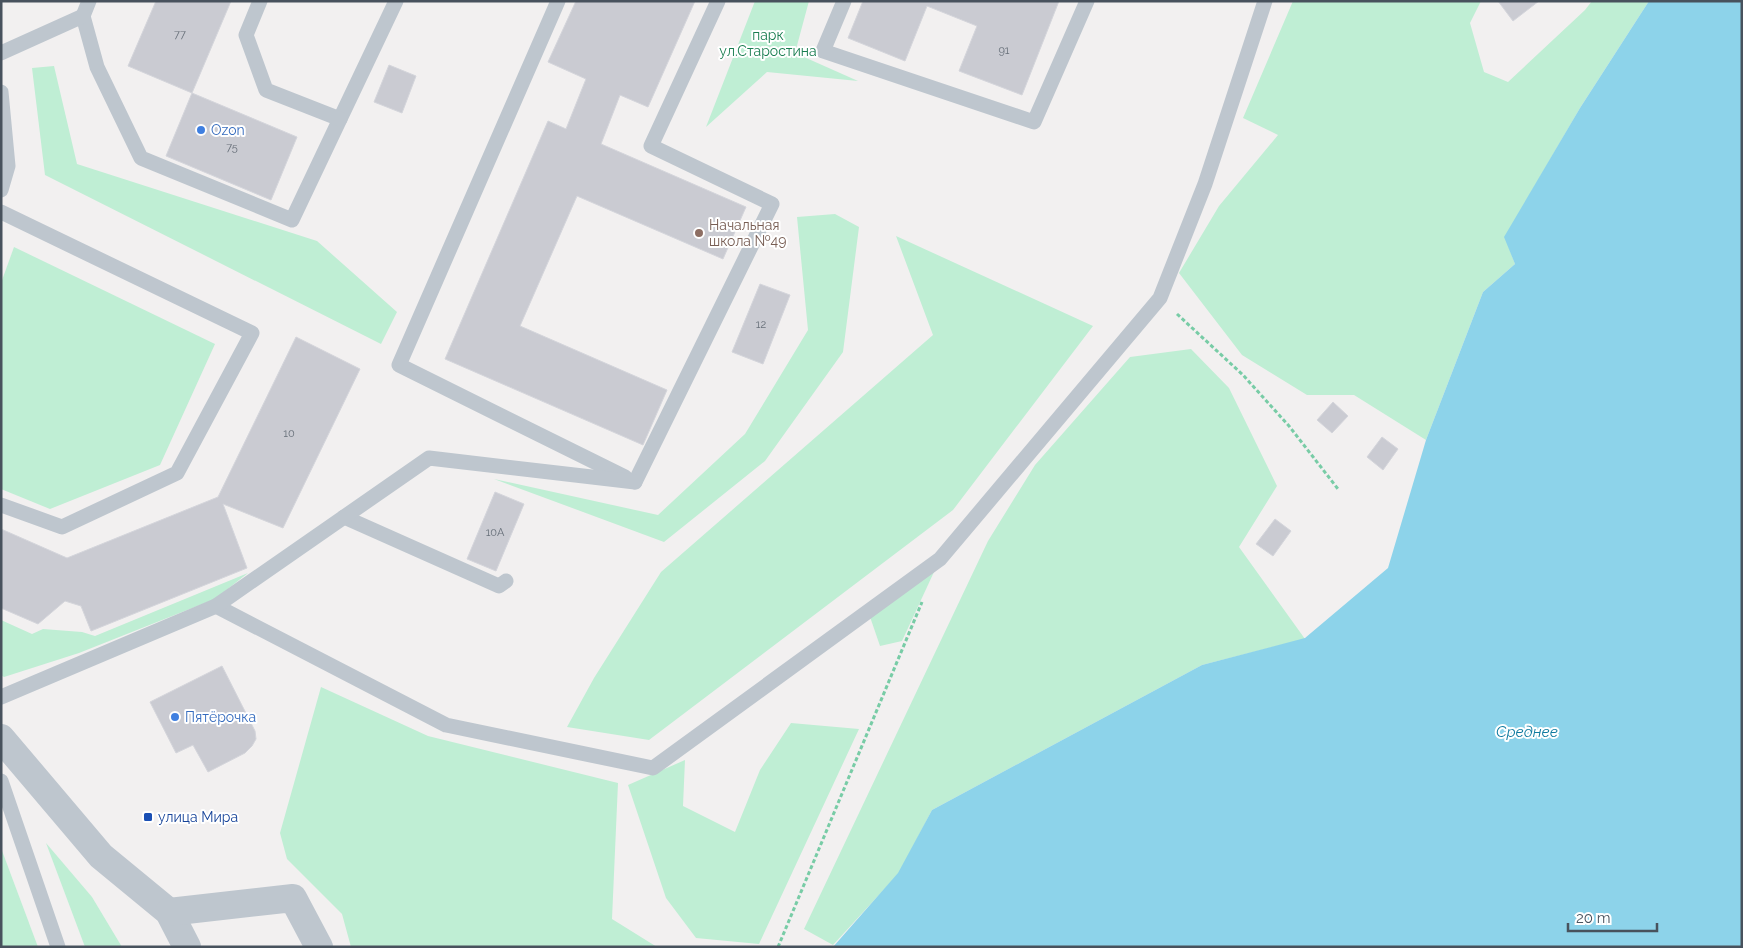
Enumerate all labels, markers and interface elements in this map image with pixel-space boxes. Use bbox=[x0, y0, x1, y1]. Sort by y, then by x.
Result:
park label: парк ул.Старостина bbox=[719, 27, 817, 59]
house number: 77 bbox=[174, 28, 186, 41]
house number: 91 bbox=[998, 44, 1010, 57]
place label: Ozon bbox=[211, 122, 245, 138]
marker: Ozon bbox=[195, 124, 207, 136]
house number: 75 bbox=[226, 141, 238, 154]
place label: Начальная школа №49 bbox=[709, 217, 786, 249]
marker: Начальная школа №49 bbox=[693, 227, 705, 239]
house number: 12 bbox=[756, 318, 766, 331]
house number: 10 bbox=[283, 427, 295, 440]
house number: 10А bbox=[486, 526, 505, 539]
place label: Пятёрочка bbox=[185, 709, 256, 725]
marker: Пятёрочка bbox=[169, 711, 181, 723]
water label: Среднее bbox=[1496, 723, 1558, 741]
place label: улица Мира bbox=[158, 809, 238, 825]
marker: улица Мира bbox=[142, 811, 154, 823]
scale bar bbox=[1568, 900, 1657, 932]
text: 20 m bbox=[1576, 909, 1611, 927]

